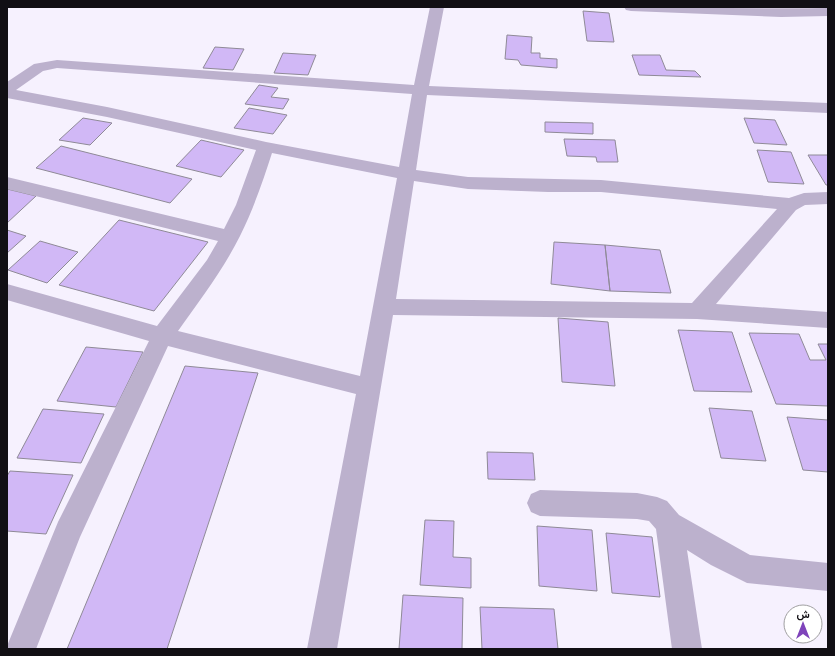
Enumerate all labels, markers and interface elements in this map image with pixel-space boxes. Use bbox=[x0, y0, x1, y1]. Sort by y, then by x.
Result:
north arrow bbox=[783, 604, 823, 644]
text: ش bbox=[796, 608, 810, 621]

